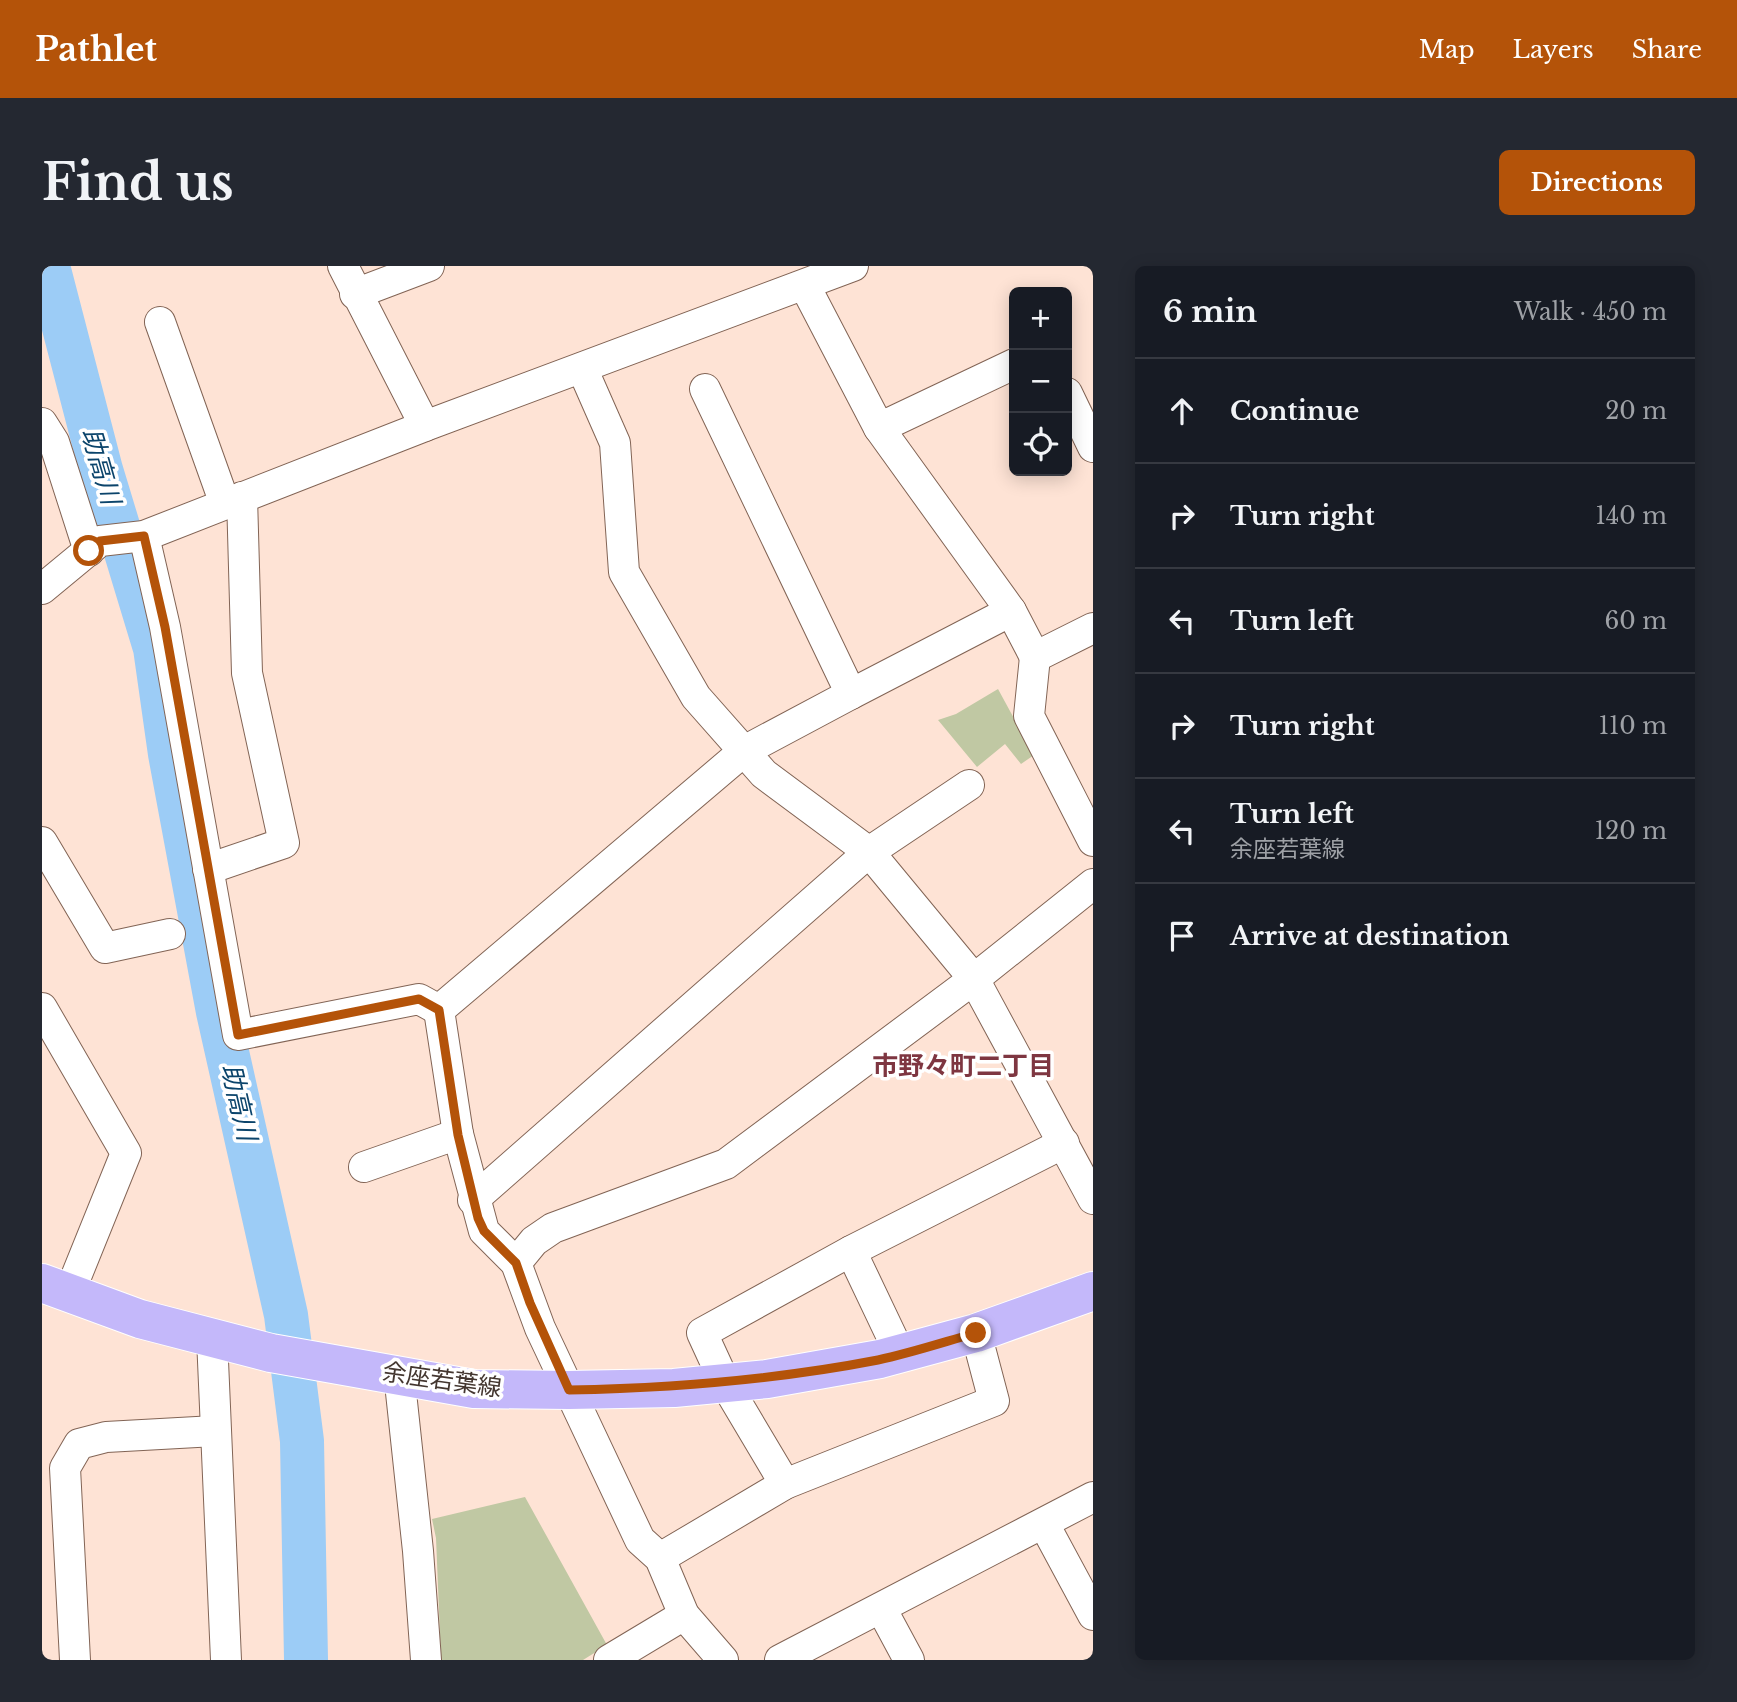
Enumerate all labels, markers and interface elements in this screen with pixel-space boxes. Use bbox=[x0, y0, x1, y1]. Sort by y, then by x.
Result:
text: Pathlet bbox=[35, 29, 157, 70]
text: Map bbox=[1419, 35, 1475, 64]
text: Layers bbox=[1513, 35, 1594, 64]
text: Share bbox=[1632, 35, 1702, 64]
button: Directions bbox=[1499, 150, 1695, 215]
text: Find us bbox=[42, 152, 234, 213]
map controls bbox=[1009, 287, 1072, 476]
button: + bbox=[1009, 287, 1072, 350]
text: 6 min bbox=[1163, 293, 1257, 330]
text: Walk · 450 m bbox=[1514, 298, 1667, 326]
button: − bbox=[1009, 350, 1072, 413]
icon: ahead bbox=[1163, 392, 1201, 430]
text: Continue bbox=[1230, 395, 1359, 427]
text: 20 m bbox=[1605, 397, 1667, 425]
button: locate bbox=[1009, 413, 1072, 476]
water label: 助高川 bbox=[75, 424, 128, 511]
icon: right bbox=[1163, 497, 1201, 535]
text: Turn right bbox=[1230, 500, 1375, 532]
text: 140 m bbox=[1596, 502, 1667, 530]
route start bbox=[73, 535, 104, 566]
icon: left bbox=[1163, 602, 1201, 640]
text: Turn left bbox=[1230, 605, 1354, 637]
text: 60 m bbox=[1605, 607, 1667, 635]
icon: right bbox=[1163, 707, 1201, 745]
text: Turn right bbox=[1230, 710, 1375, 742]
text: 110 m bbox=[1599, 712, 1667, 740]
text: Turn left bbox=[1230, 798, 1354, 830]
icon: left bbox=[1163, 812, 1201, 850]
text: 120 m bbox=[1595, 817, 1667, 845]
text: 余座若葉線 bbox=[1230, 835, 1345, 863]
icon: arrive bbox=[1163, 917, 1201, 955]
text: Arrive at destination bbox=[1230, 920, 1510, 952]
district label: 市野々町二丁目 bbox=[872, 1050, 1054, 1082]
water label: 助高川 bbox=[215, 1060, 264, 1147]
route end bbox=[960, 1317, 991, 1348]
street label: 余座若葉線 bbox=[381, 1357, 504, 1402]

